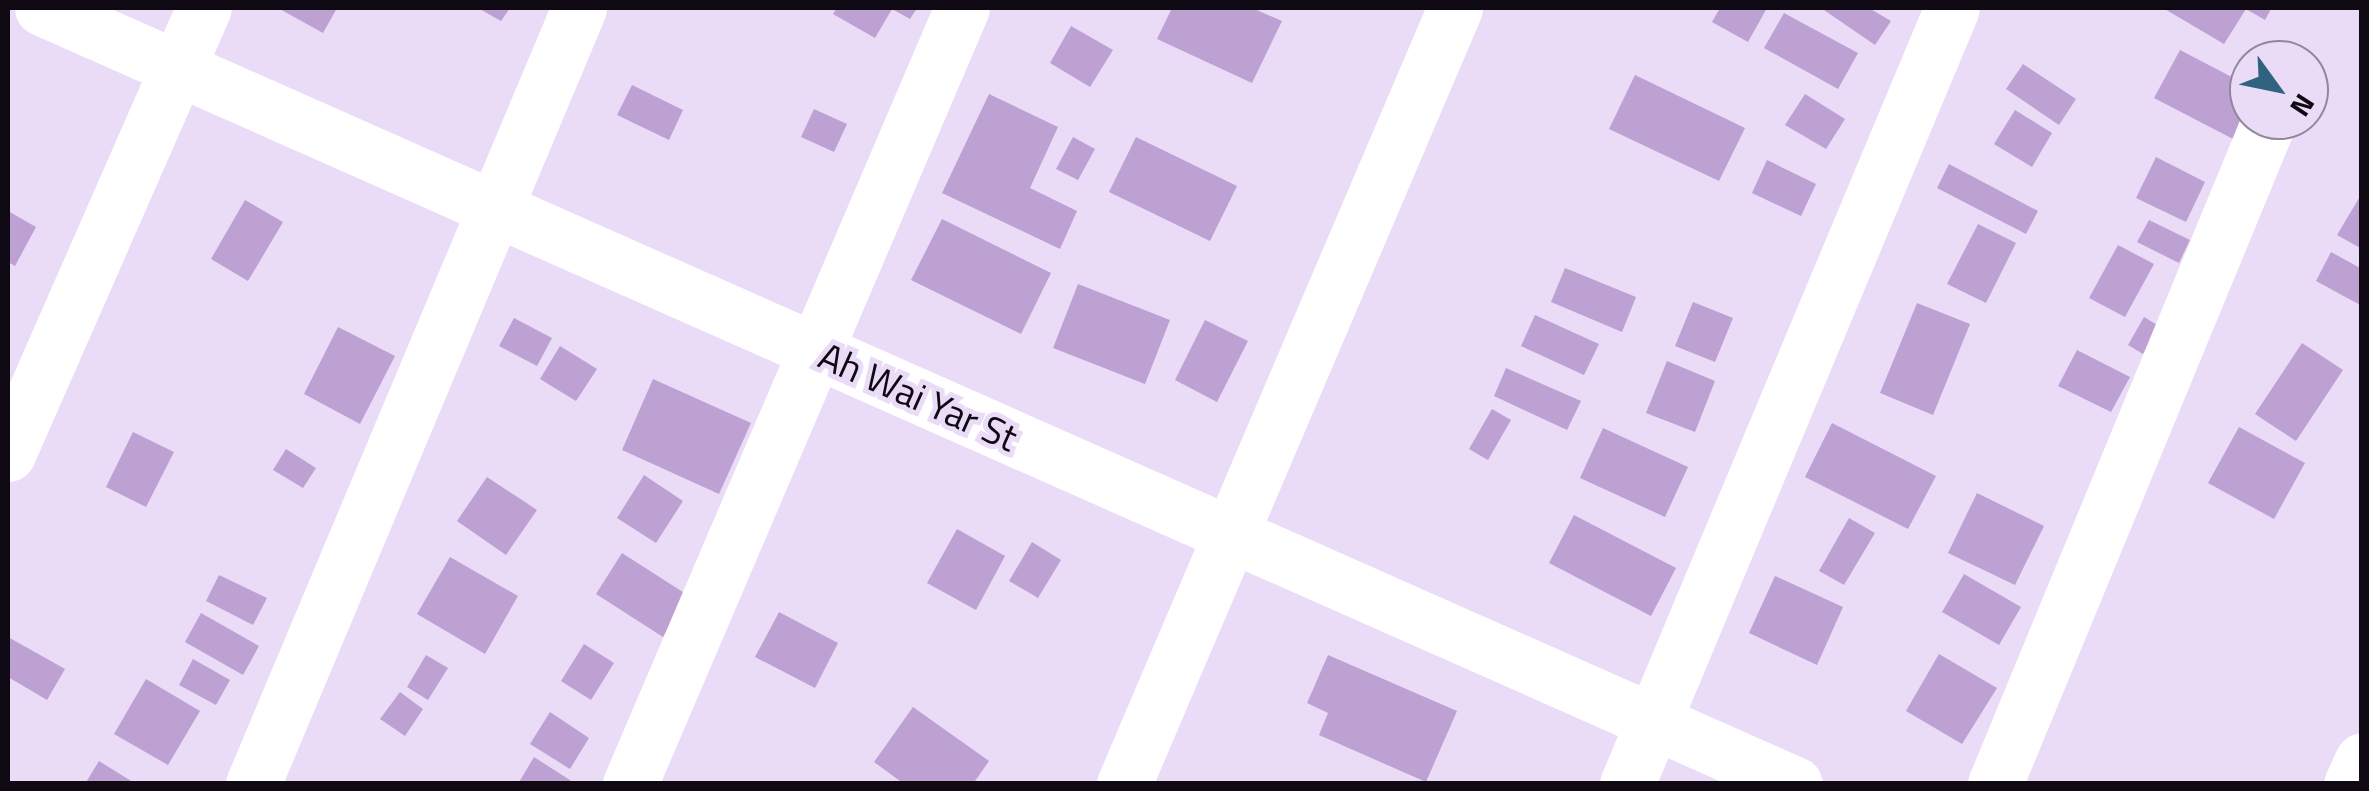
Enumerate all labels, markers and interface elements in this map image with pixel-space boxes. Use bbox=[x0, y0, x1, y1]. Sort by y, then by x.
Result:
north arrow bbox=[2229, 40, 2329, 140]
text: N bbox=[2280, 86, 2326, 125]
street label: Ah Wai Yar St bbox=[812, 333, 1024, 461]

